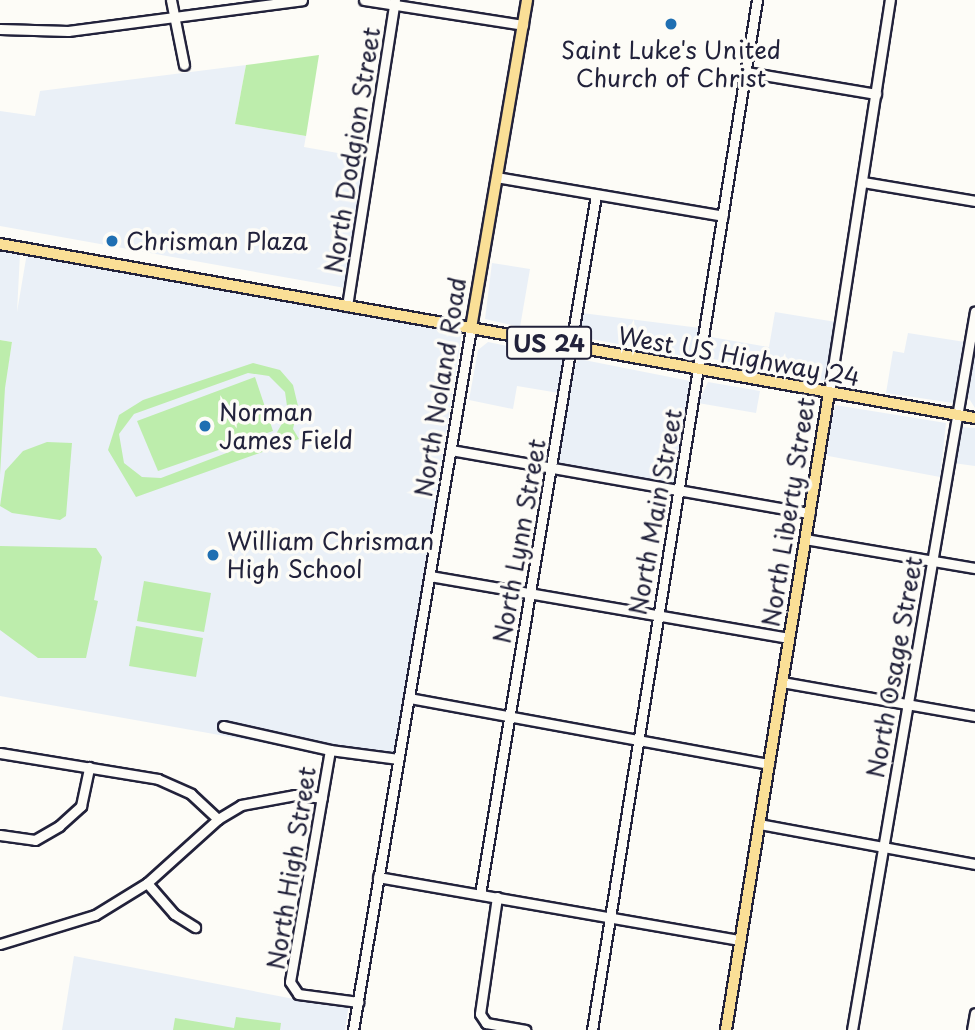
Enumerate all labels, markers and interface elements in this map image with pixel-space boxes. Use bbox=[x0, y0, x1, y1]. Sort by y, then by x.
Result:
marker: Saint Luke's United Church of Christ bbox=[663, 16, 679, 32]
street label: North Dodgion Street bbox=[318, 24, 386, 276]
place label: Saint Luke's United Church of Christ bbox=[561, 36, 781, 92]
place label: Chrisman Plaza bbox=[126, 227, 307, 255]
marker: Chrisman Plaza bbox=[104, 233, 120, 249]
street label: North Noland Road bbox=[408, 274, 472, 500]
street label: West US Highway 24 bbox=[616, 321, 862, 391]
road number: US 24 bbox=[505, 324, 593, 362]
street label: North Liberty Street bbox=[755, 393, 821, 631]
place label: Norman James Field bbox=[219, 398, 354, 454]
street label: North Main Street bbox=[622, 405, 688, 619]
marker: Norman James Field bbox=[197, 418, 213, 434]
street label: North Lynn Street bbox=[487, 436, 551, 646]
place label: William Chrisman High School bbox=[227, 527, 434, 583]
marker: William Chrisman High School bbox=[205, 547, 221, 563]
street label: North Osage Street bbox=[860, 554, 928, 780]
street label: North High Street bbox=[261, 763, 321, 973]

